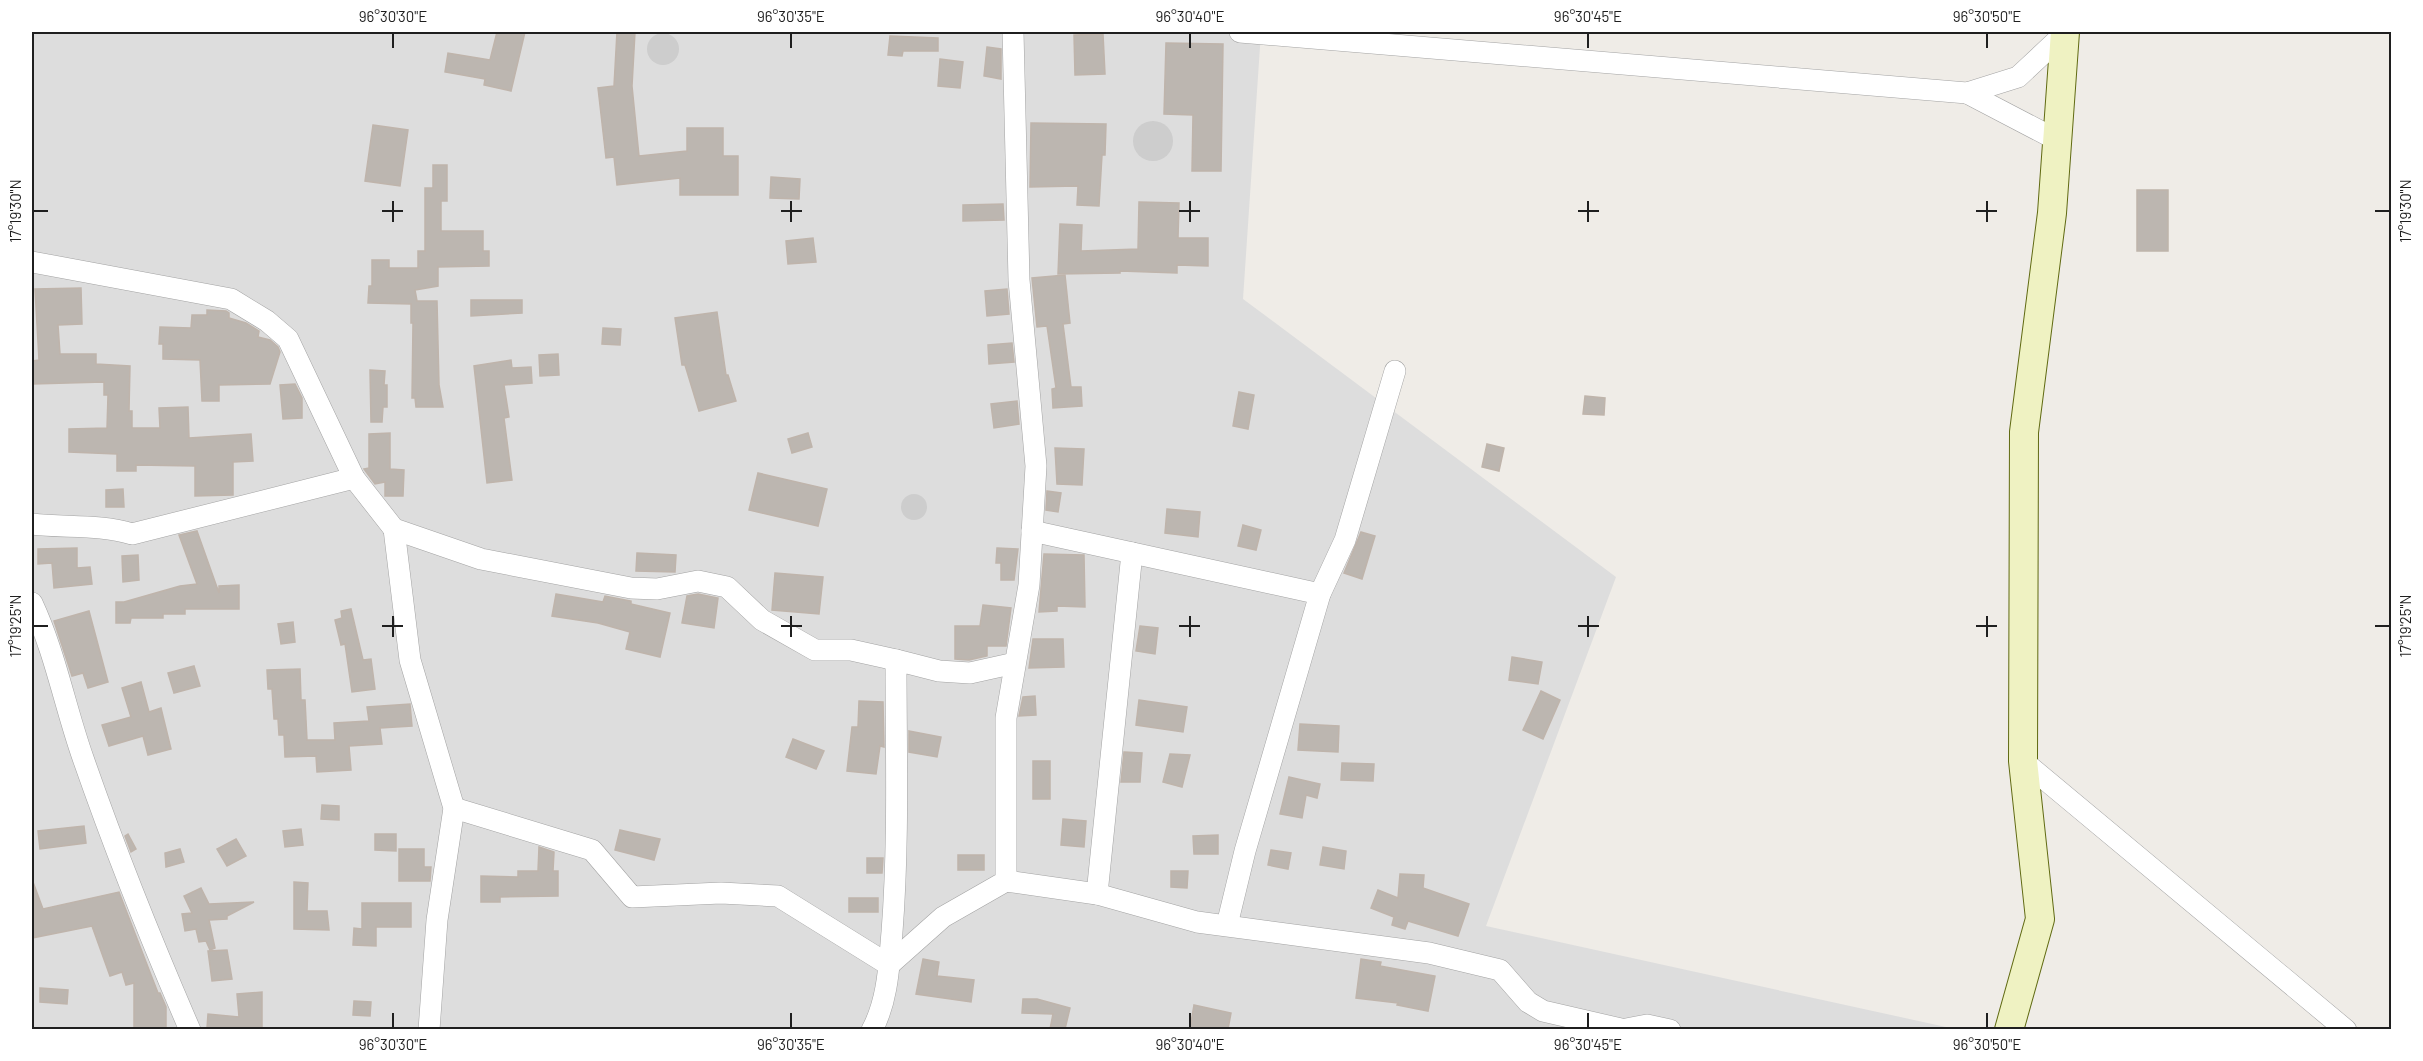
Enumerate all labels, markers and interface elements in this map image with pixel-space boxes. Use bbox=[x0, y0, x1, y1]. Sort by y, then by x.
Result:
text: 96°30'30"E bbox=[359, 7, 427, 25]
text: 96°30'35"E bbox=[757, 7, 825, 25]
text: 96°30'40"E bbox=[1155, 7, 1225, 25]
text: 96°30'45"E bbox=[1554, 7, 1622, 25]
text: 96°30'50"E bbox=[1953, 7, 2021, 25]
text: 17°19'30"N bbox=[6, 179, 24, 243]
text: 17°19'30"N bbox=[2396, 179, 2414, 243]
text: 17°19'25"N bbox=[6, 595, 24, 657]
text: 17°19'25"N bbox=[2396, 595, 2414, 657]
text: 96°30'30"E bbox=[359, 1035, 427, 1053]
text: 96°30'35"E bbox=[757, 1035, 825, 1053]
text: 96°30'40"E bbox=[1155, 1035, 1225, 1053]
text: 96°30'45"E bbox=[1554, 1035, 1622, 1053]
text: 96°30'50"E bbox=[1953, 1035, 2021, 1053]

